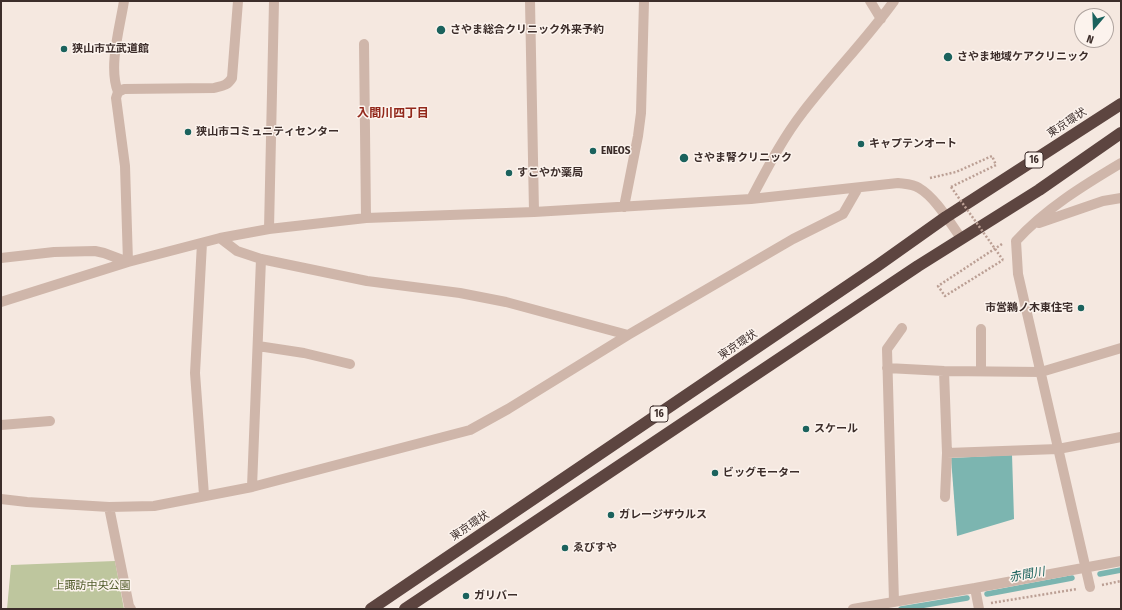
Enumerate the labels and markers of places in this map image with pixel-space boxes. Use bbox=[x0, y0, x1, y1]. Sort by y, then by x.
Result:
place label: さやま総合クリニック外来予約 bbox=[450, 23, 604, 37]
marker: さやま総合クリニック外来予約 bbox=[435, 24, 447, 36]
place label: 狭山市立武道館 bbox=[72, 42, 149, 56]
marker: 狭山市立武道館 bbox=[59, 44, 69, 54]
place label: さやま地域ケアクリニック bbox=[957, 50, 1089, 64]
marker: さやま地域ケアクリニック bbox=[942, 51, 954, 63]
place label: 狭山市コミュニティセンター bbox=[196, 125, 339, 139]
marker: 狭山市コミュニティセンター bbox=[183, 127, 193, 137]
place label: キャプテンオート bbox=[869, 137, 957, 151]
marker: キャプテンオート bbox=[856, 139, 866, 149]
place label: ENEOS bbox=[601, 144, 631, 158]
marker: ENEOS bbox=[588, 146, 598, 156]
place label: さやま腎クリニック bbox=[693, 151, 792, 165]
marker: さやま腎クリニック bbox=[678, 152, 690, 164]
place label: すこやか薬局 bbox=[517, 166, 583, 180]
marker: すこやか薬局 bbox=[504, 168, 514, 178]
place label: 市営鵜ノ木東住宅 bbox=[985, 301, 1073, 315]
marker: 市営鵜ノ木東住宅 bbox=[1076, 303, 1086, 313]
place label: スケール bbox=[814, 422, 858, 436]
marker: スケール bbox=[801, 424, 811, 434]
place label: ビッグモーター bbox=[723, 466, 800, 480]
marker: ビッグモーター bbox=[710, 468, 720, 478]
place label: ガレージザウルス bbox=[619, 508, 707, 522]
marker: ガレージザウルス bbox=[606, 510, 616, 520]
place label: ゑびすや bbox=[573, 541, 617, 555]
marker: ゑびすや bbox=[560, 543, 570, 553]
place label: ガリバー bbox=[474, 589, 518, 603]
marker: ガリバー bbox=[461, 591, 471, 601]

